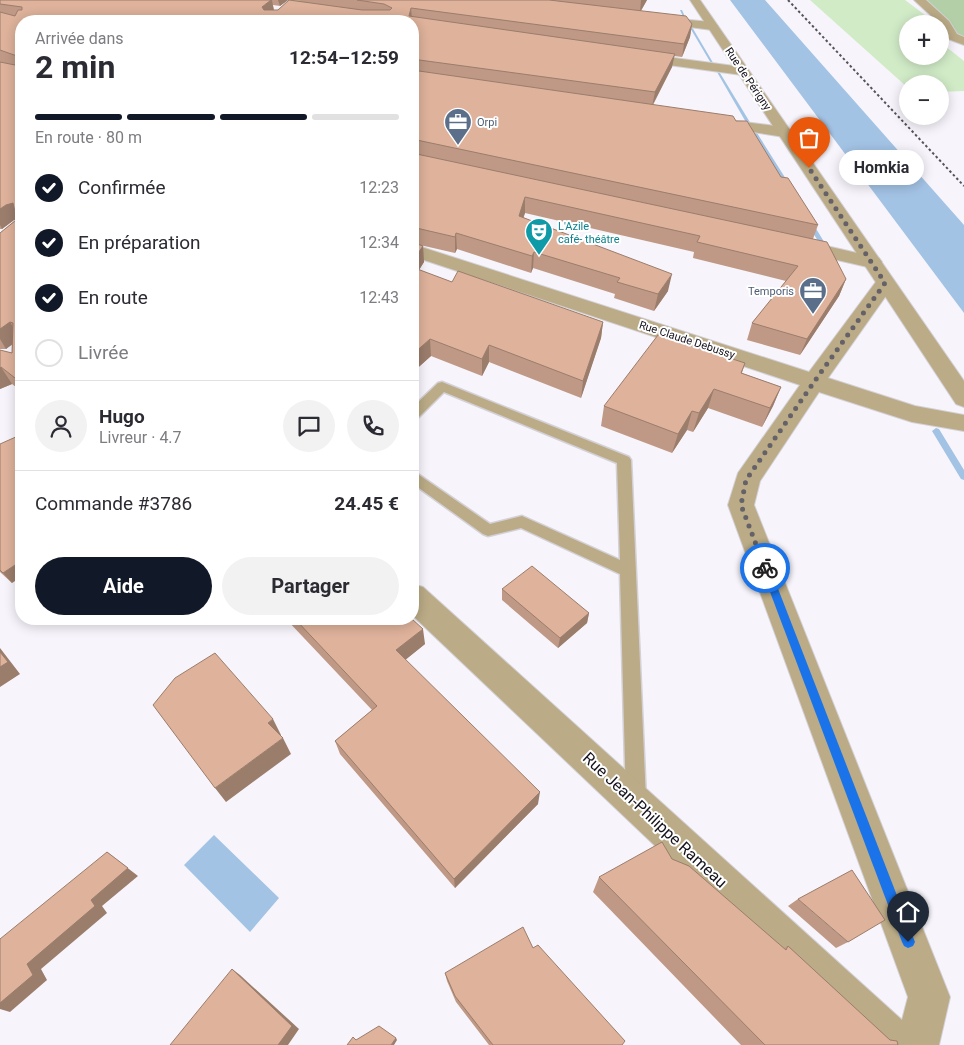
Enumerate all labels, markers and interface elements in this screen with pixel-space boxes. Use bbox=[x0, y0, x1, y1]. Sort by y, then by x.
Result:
map controls bbox=[899, 15, 949, 125]
button: + bbox=[899, 15, 949, 65]
text: Arrivée dans bbox=[35, 29, 124, 48]
street label: Rue de Périgny bbox=[722, 45, 774, 113]
text: 12:54–12:59 bbox=[289, 46, 399, 69]
text: 2 min bbox=[35, 48, 115, 86]
button: − bbox=[899, 75, 949, 125]
office icon: Orpi bbox=[443, 107, 473, 146]
place label: Orpi bbox=[477, 116, 497, 129]
pin bbox=[788, 117, 830, 168]
icon: bag bbox=[795, 124, 823, 152]
text: En route · 80 m bbox=[35, 128, 142, 147]
callout: Homkia bbox=[839, 150, 924, 186]
text: Homkia bbox=[854, 158, 909, 177]
icon: check bbox=[35, 174, 63, 202]
text: Confirmée bbox=[78, 176, 165, 199]
text: 12:23 bbox=[359, 178, 399, 197]
theatre icon: L'Azile café- théâtre bbox=[524, 217, 554, 256]
place label: L'Azile café- théâtre bbox=[558, 220, 620, 246]
icon: check bbox=[35, 229, 63, 257]
text: En préparation bbox=[78, 231, 201, 254]
text: 12:34 bbox=[359, 233, 399, 252]
office icon: Temporis bbox=[798, 276, 828, 315]
icon: check bbox=[35, 284, 63, 312]
place label: Temporis bbox=[748, 285, 794, 298]
text: En route bbox=[78, 286, 148, 309]
text: 12:43 bbox=[359, 288, 399, 307]
street label: Rue Claude Debussy bbox=[637, 318, 737, 362]
text: Livrée bbox=[78, 341, 128, 364]
button: person bbox=[35, 400, 87, 452]
button: chat bbox=[283, 400, 335, 452]
button: phone bbox=[347, 400, 399, 452]
text: Hugo bbox=[99, 405, 145, 428]
text: Livreur · 4.7 bbox=[99, 428, 182, 447]
text: Commande #3786 bbox=[35, 492, 192, 515]
text: 24.45 € bbox=[334, 492, 399, 515]
courier bbox=[740, 543, 790, 593]
icon: bike bbox=[751, 554, 779, 582]
button: Aide bbox=[35, 557, 212, 615]
button: Partager bbox=[222, 557, 399, 615]
street label: Rue Jean-Philippe Rameau bbox=[579, 748, 731, 892]
pin bbox=[887, 891, 929, 942]
icon: home bbox=[894, 898, 922, 926]

